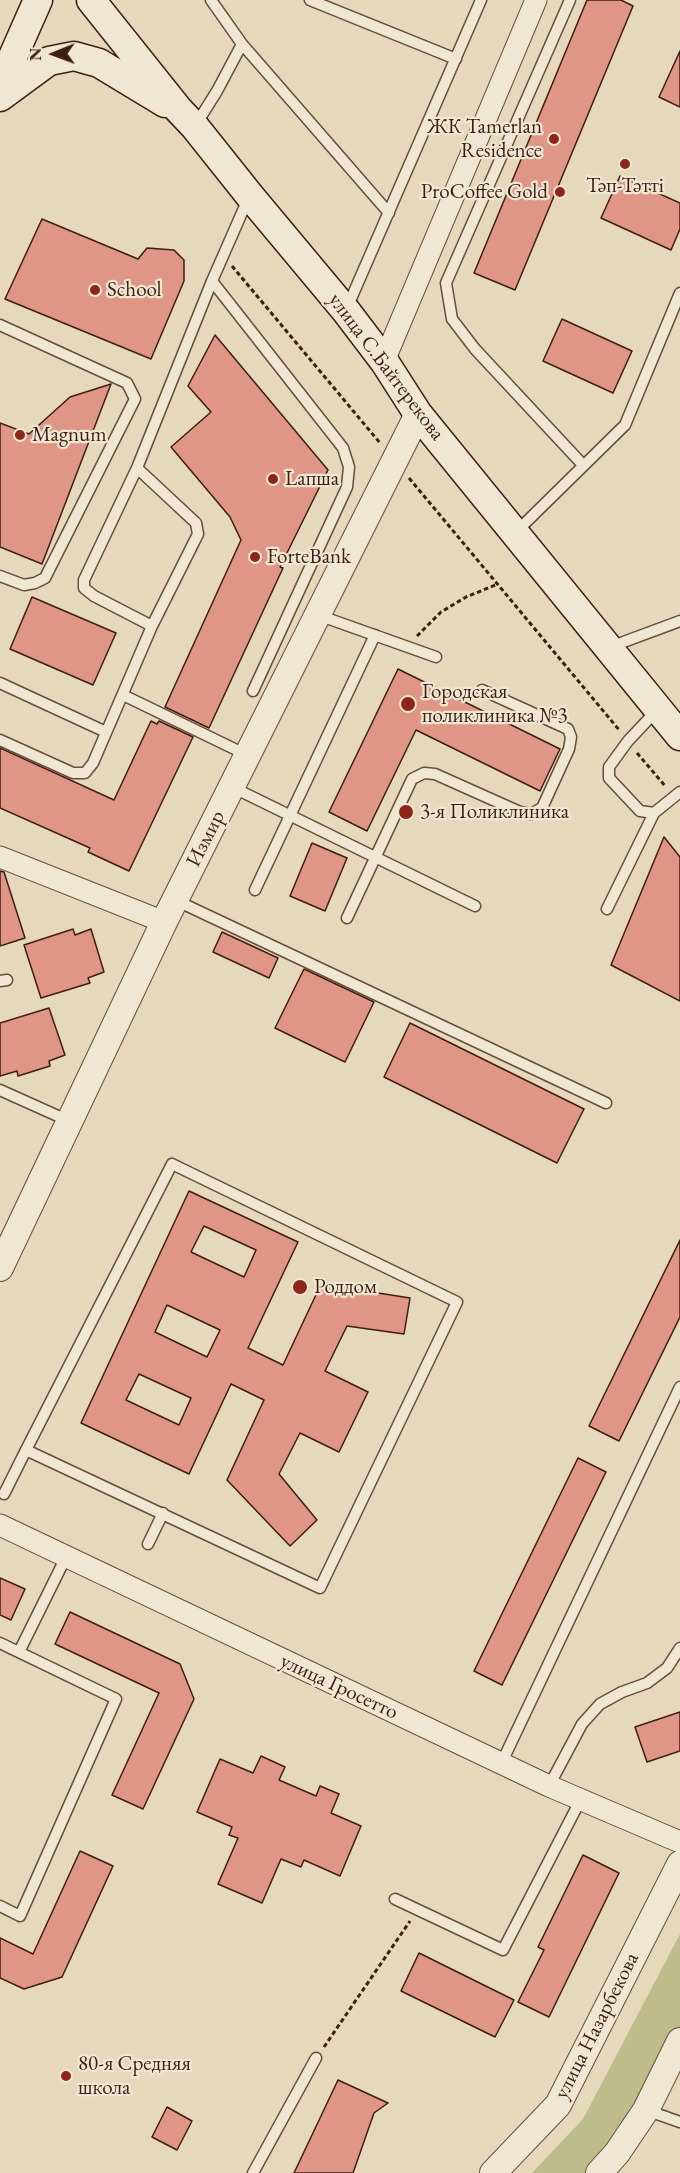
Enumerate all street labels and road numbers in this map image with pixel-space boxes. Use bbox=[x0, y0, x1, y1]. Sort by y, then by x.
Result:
street label: улица С.Байтерекова bbox=[322, 288, 450, 446]
street label: Измир bbox=[181, 807, 231, 871]
street label: улица Гросетто bbox=[276, 1649, 402, 1725]
street label: улица Назарбекова bbox=[549, 1948, 645, 2104]

